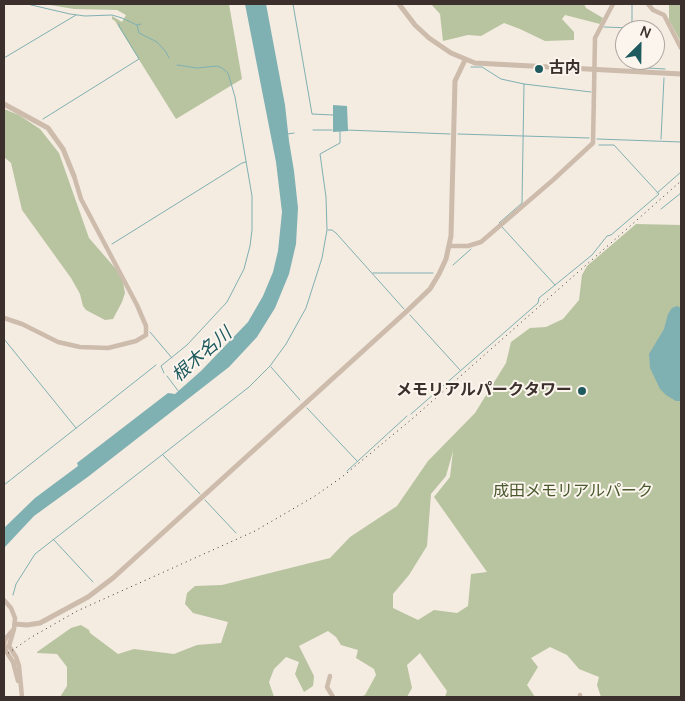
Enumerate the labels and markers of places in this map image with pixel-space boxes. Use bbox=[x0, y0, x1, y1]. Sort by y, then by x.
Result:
place label: 古内 bbox=[549, 59, 581, 79]
marker: 古内 bbox=[533, 63, 545, 75]
place label: メモリアルパークタワー bbox=[396, 381, 572, 401]
marker: メモリアルパークタワー bbox=[576, 385, 588, 397]

